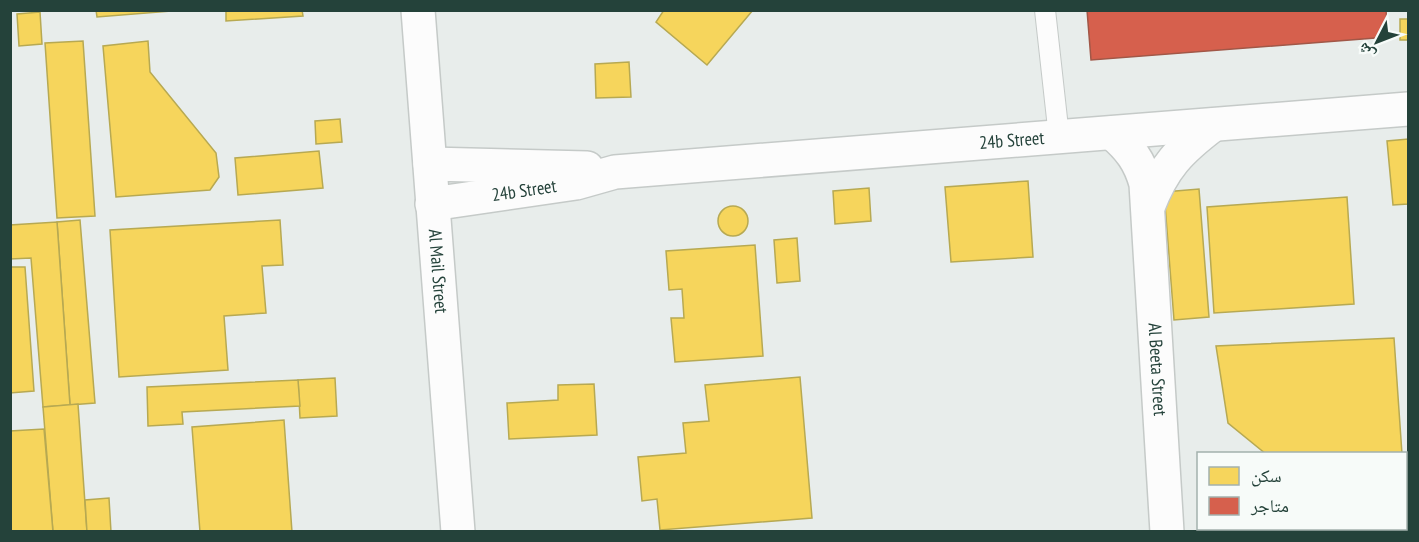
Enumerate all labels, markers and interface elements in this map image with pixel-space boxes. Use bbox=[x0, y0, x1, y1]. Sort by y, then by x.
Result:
north arrow bbox=[1347, 12, 1407, 72]
text: ش bbox=[1353, 39, 1379, 65]
street label: 24b Street bbox=[978, 126, 1045, 154]
street label: 24b Street bbox=[490, 174, 558, 206]
street label: Al Mail Street bbox=[424, 228, 453, 314]
street label: Al Beeta Street bbox=[1143, 322, 1172, 416]
legend bbox=[1197, 452, 1407, 530]
text: سكن bbox=[1251, 464, 1282, 487]
text: متاجر bbox=[1250, 494, 1289, 517]

